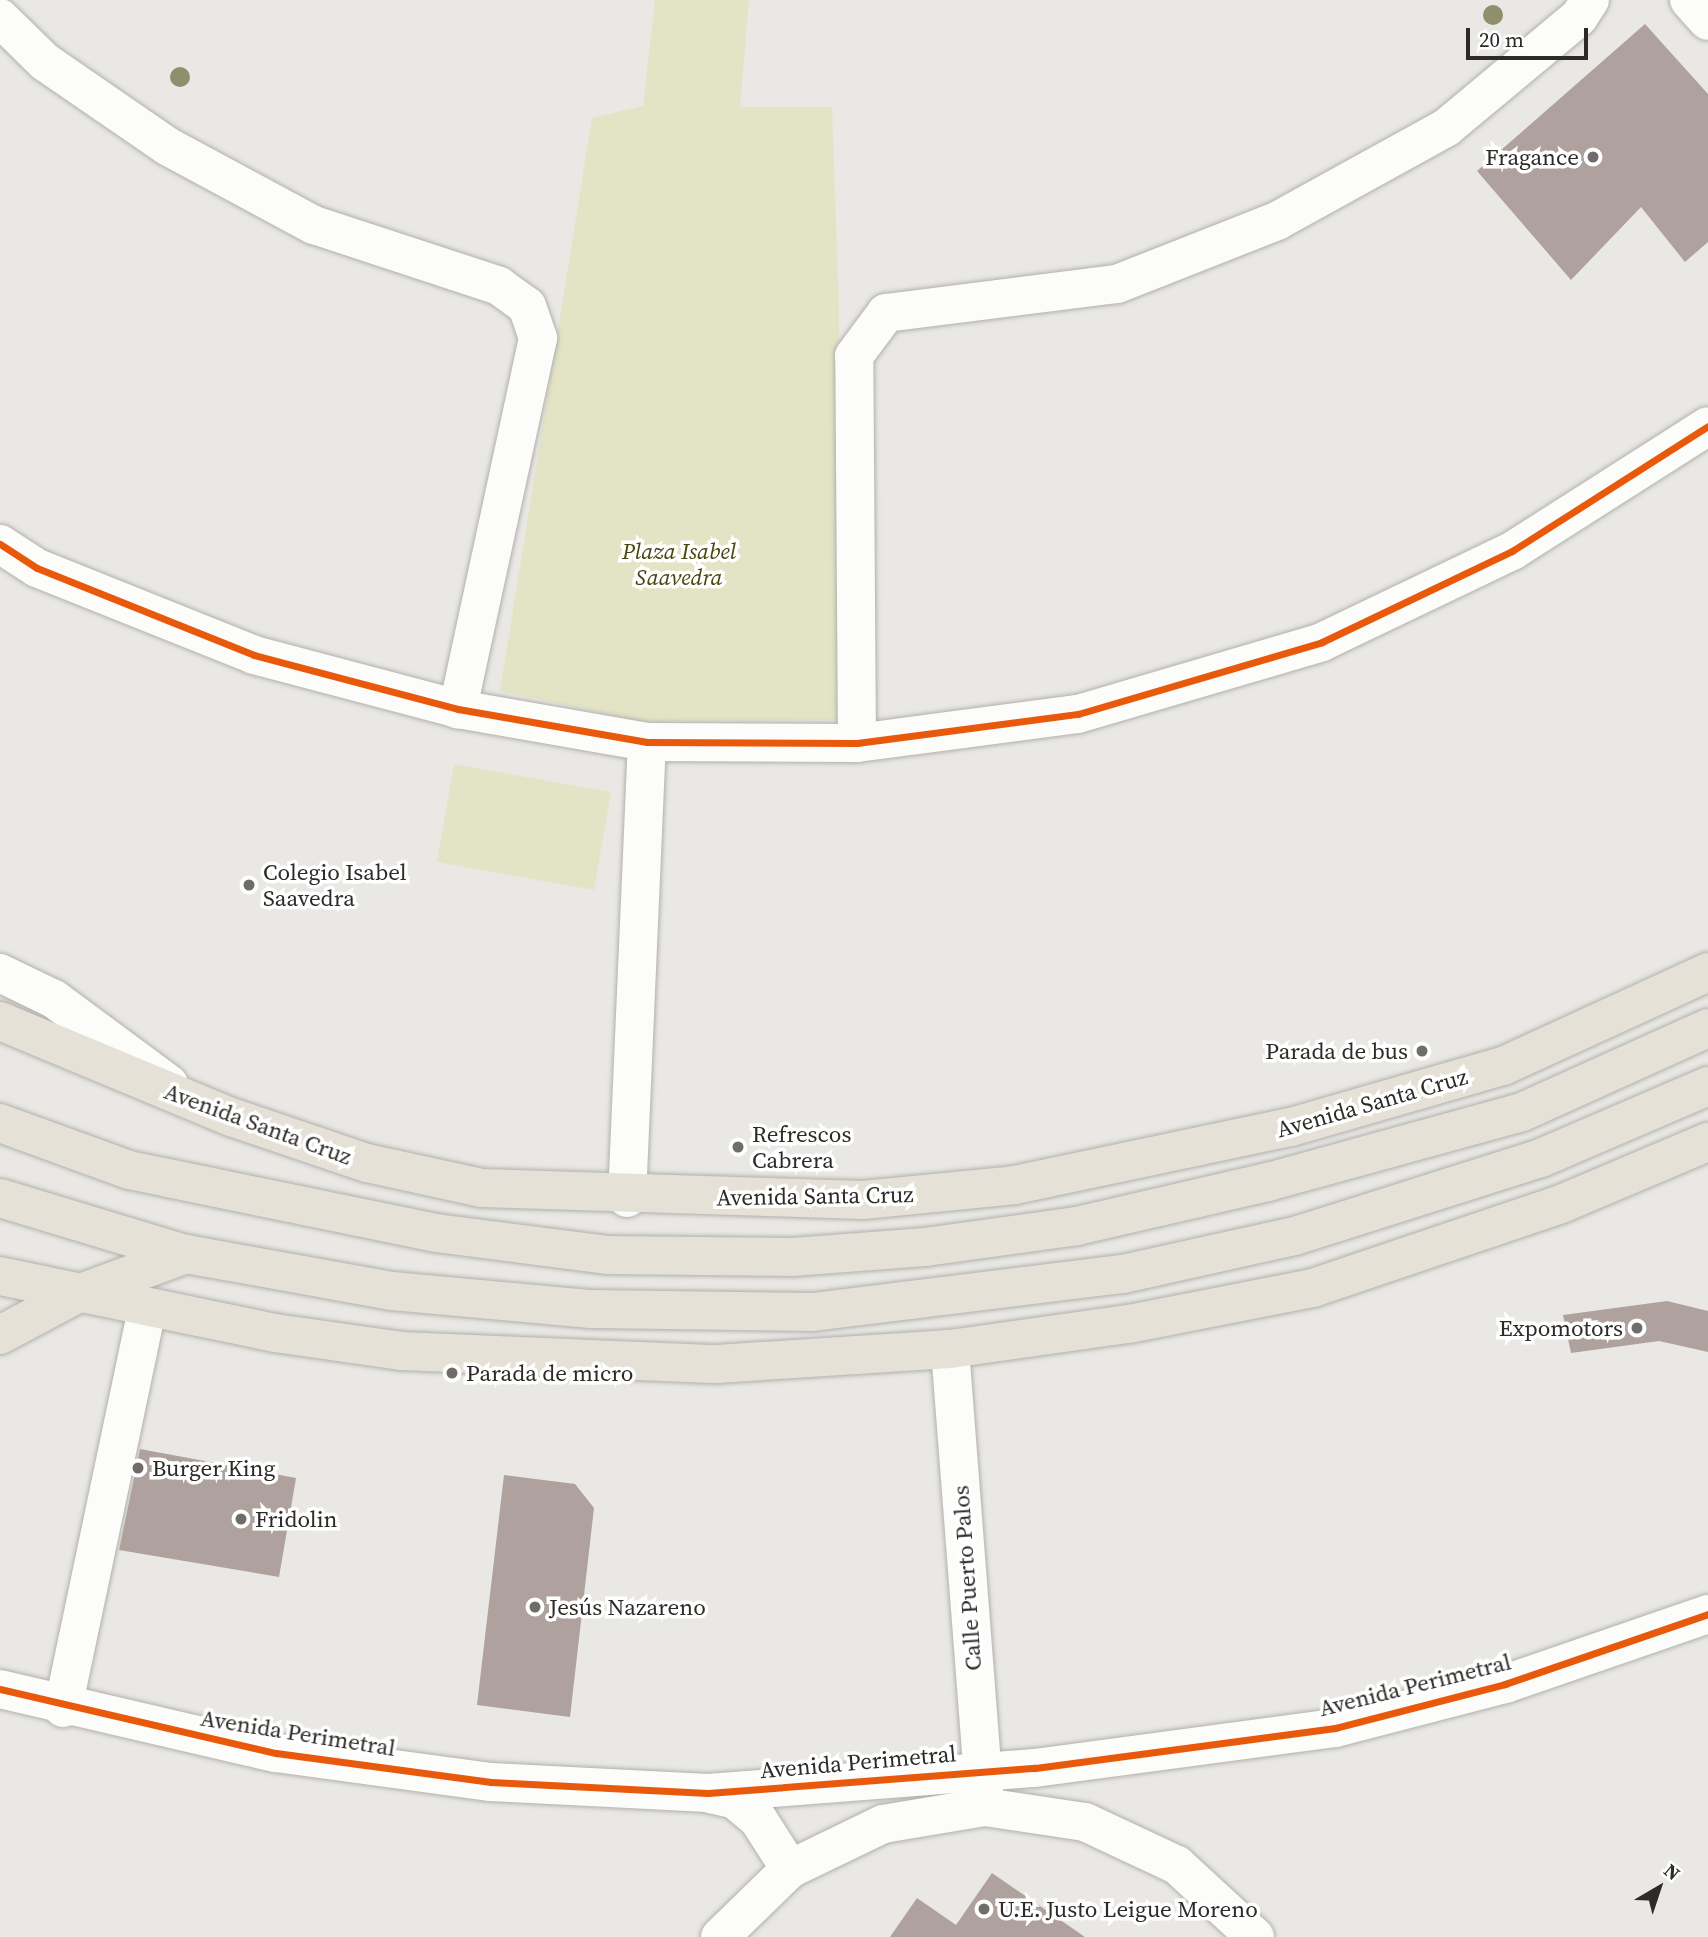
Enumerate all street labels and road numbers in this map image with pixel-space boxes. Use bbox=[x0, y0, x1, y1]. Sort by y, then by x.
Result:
street label: Avenida Santa Cruz bbox=[1273, 1063, 1471, 1143]
street label: Avenida Santa Cruz bbox=[161, 1077, 355, 1171]
street label: Avenida Santa Cruz bbox=[716, 1180, 914, 1212]
street label: Calle Puerto Palos bbox=[947, 1484, 987, 1672]
street label: Avenida Perimetral bbox=[1316, 1648, 1514, 1722]
street label: Avenida Perimetral bbox=[199, 1704, 397, 1762]
street label: Avenida Perimetral bbox=[759, 1740, 957, 1784]

